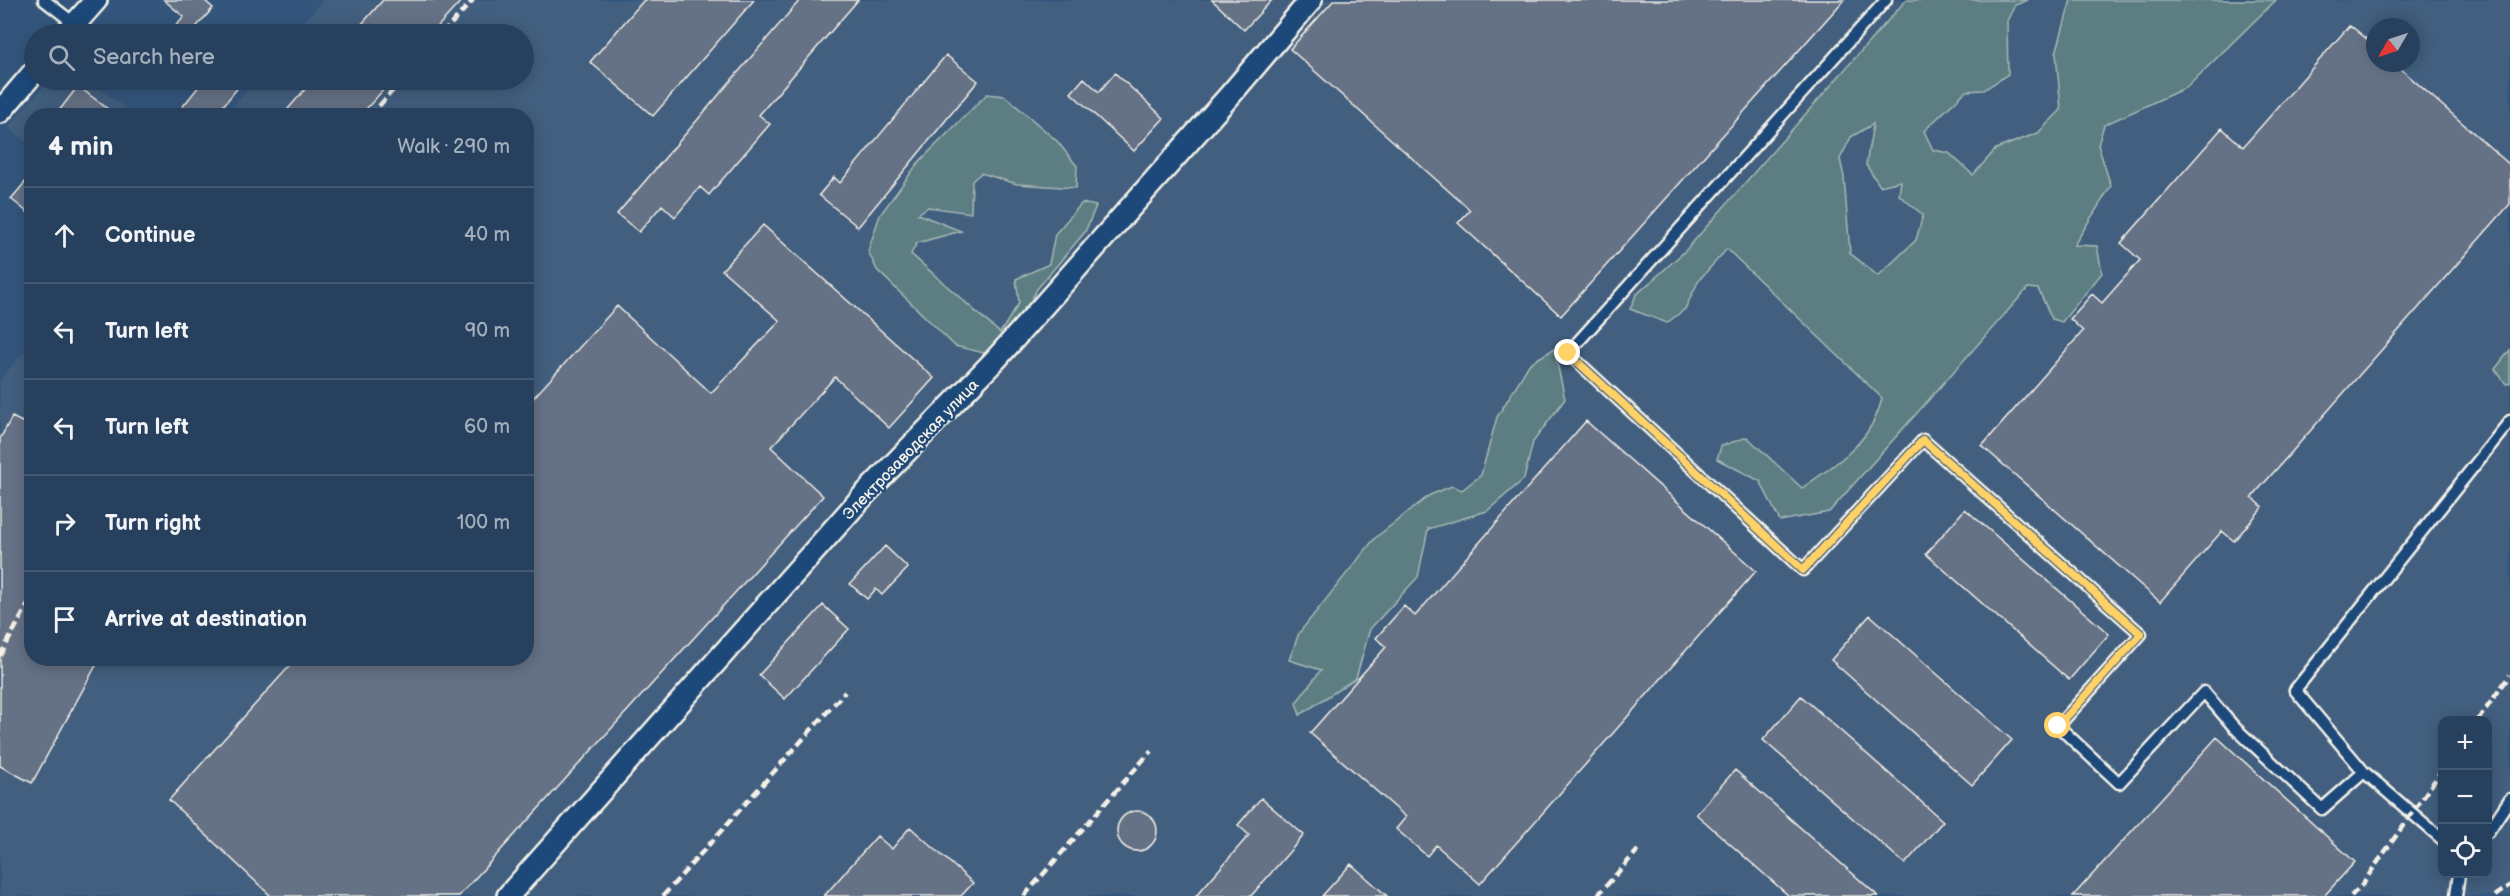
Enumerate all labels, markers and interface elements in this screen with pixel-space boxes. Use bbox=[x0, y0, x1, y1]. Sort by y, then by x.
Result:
north arrow bbox=[2366, 18, 2420, 72]
search box bbox=[24, 24, 534, 90]
icon: search bbox=[45, 41, 78, 74]
text: Search here bbox=[93, 44, 215, 71]
text: 4 min bbox=[48, 132, 113, 163]
text: Walk · 290 m bbox=[397, 135, 510, 159]
icon: ahead bbox=[48, 219, 81, 252]
text: Continue bbox=[105, 222, 195, 249]
text: 40 m bbox=[464, 223, 510, 247]
icon: left bbox=[48, 315, 81, 348]
text: Turn left bbox=[105, 318, 189, 345]
text: 90 m bbox=[465, 319, 510, 343]
route end bbox=[1554, 339, 1580, 365]
street label: Электрозаводская улица bbox=[839, 375, 984, 524]
icon: left bbox=[48, 411, 81, 444]
text: Turn left bbox=[105, 414, 189, 441]
text: 60 m bbox=[464, 415, 510, 439]
icon: right bbox=[48, 507, 81, 540]
text: Turn right bbox=[105, 510, 201, 537]
text: 100 m bbox=[457, 511, 510, 535]
icon: arrive bbox=[48, 603, 81, 636]
text: Arrive at destination bbox=[105, 606, 307, 633]
route start bbox=[2044, 712, 2070, 738]
map controls bbox=[2438, 716, 2492, 878]
button: + bbox=[2438, 716, 2492, 770]
button: − bbox=[2438, 770, 2492, 824]
button: locate bbox=[2438, 824, 2492, 878]

